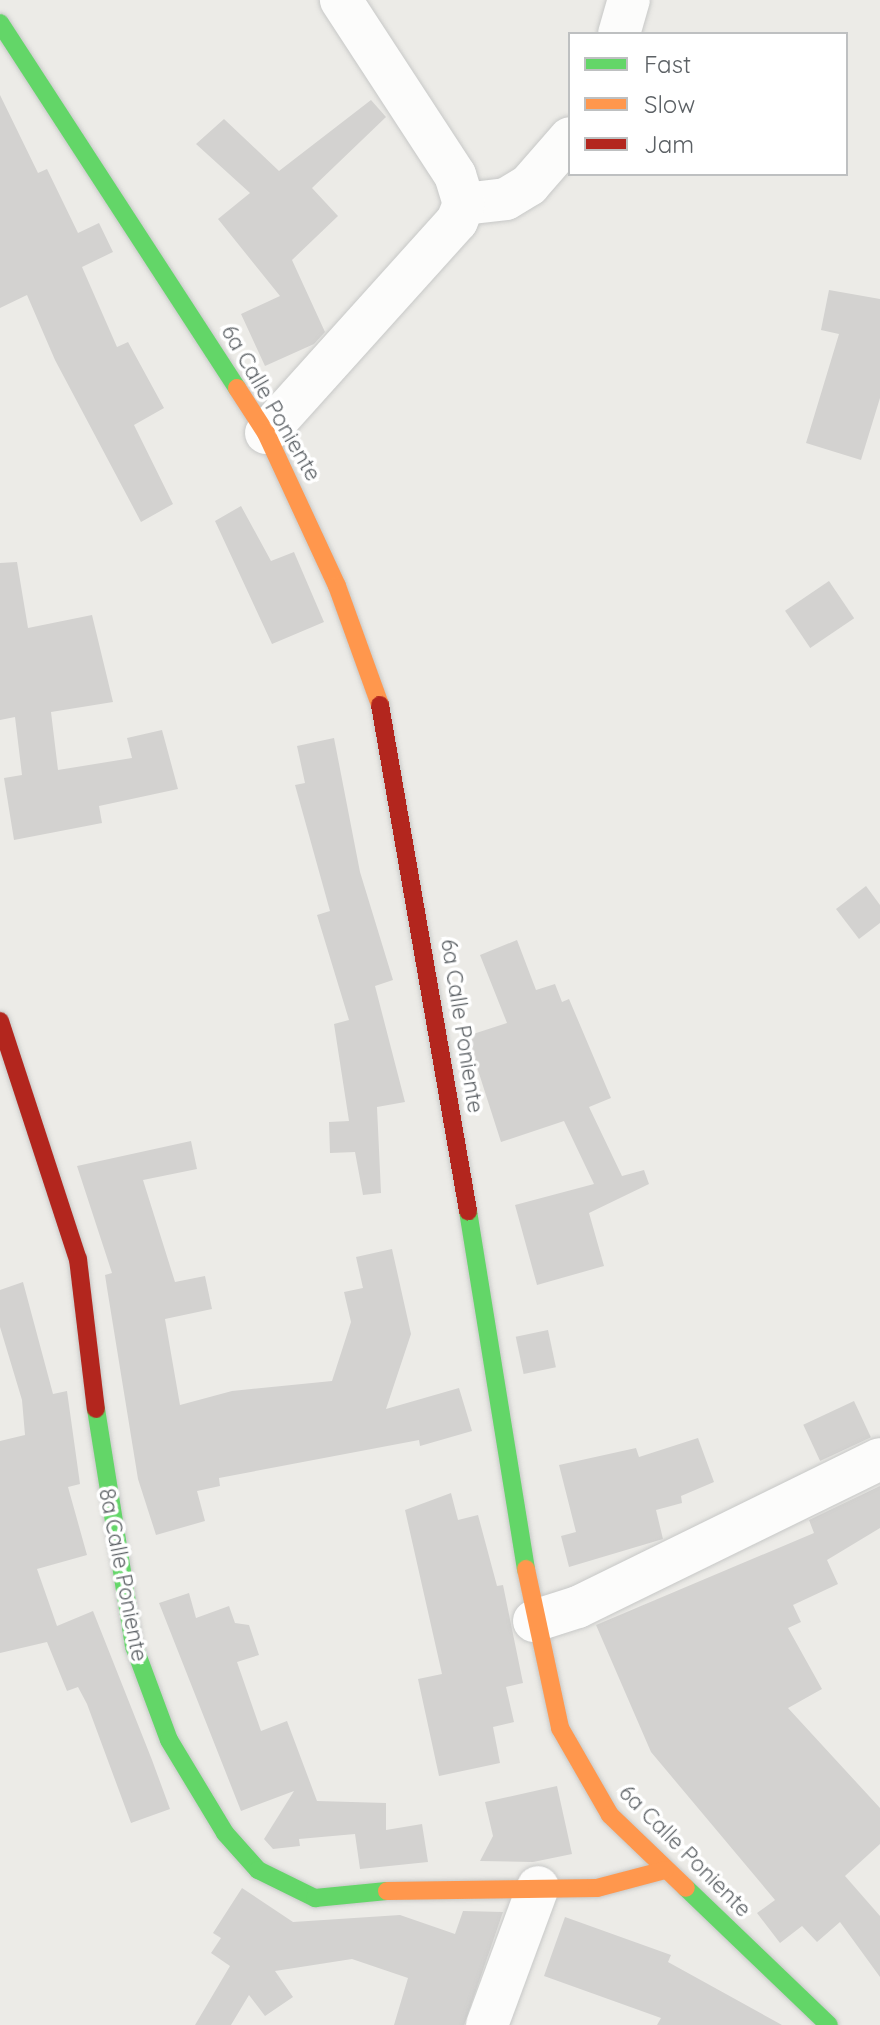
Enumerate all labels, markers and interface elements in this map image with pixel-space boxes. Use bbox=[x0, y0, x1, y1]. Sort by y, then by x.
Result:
legend bbox=[568, 32, 848, 176]
text: Fast bbox=[644, 49, 691, 79]
text: Slow bbox=[644, 89, 695, 119]
text: Jam bbox=[644, 129, 694, 159]
street label: 6a Calle Poniente bbox=[216, 320, 326, 486]
street label: 6a Calle Poniente bbox=[435, 937, 489, 1115]
street label: 8a Calle Poniente bbox=[93, 1486, 153, 1664]
street label: 6a Calle Poniente bbox=[614, 1780, 756, 1922]

